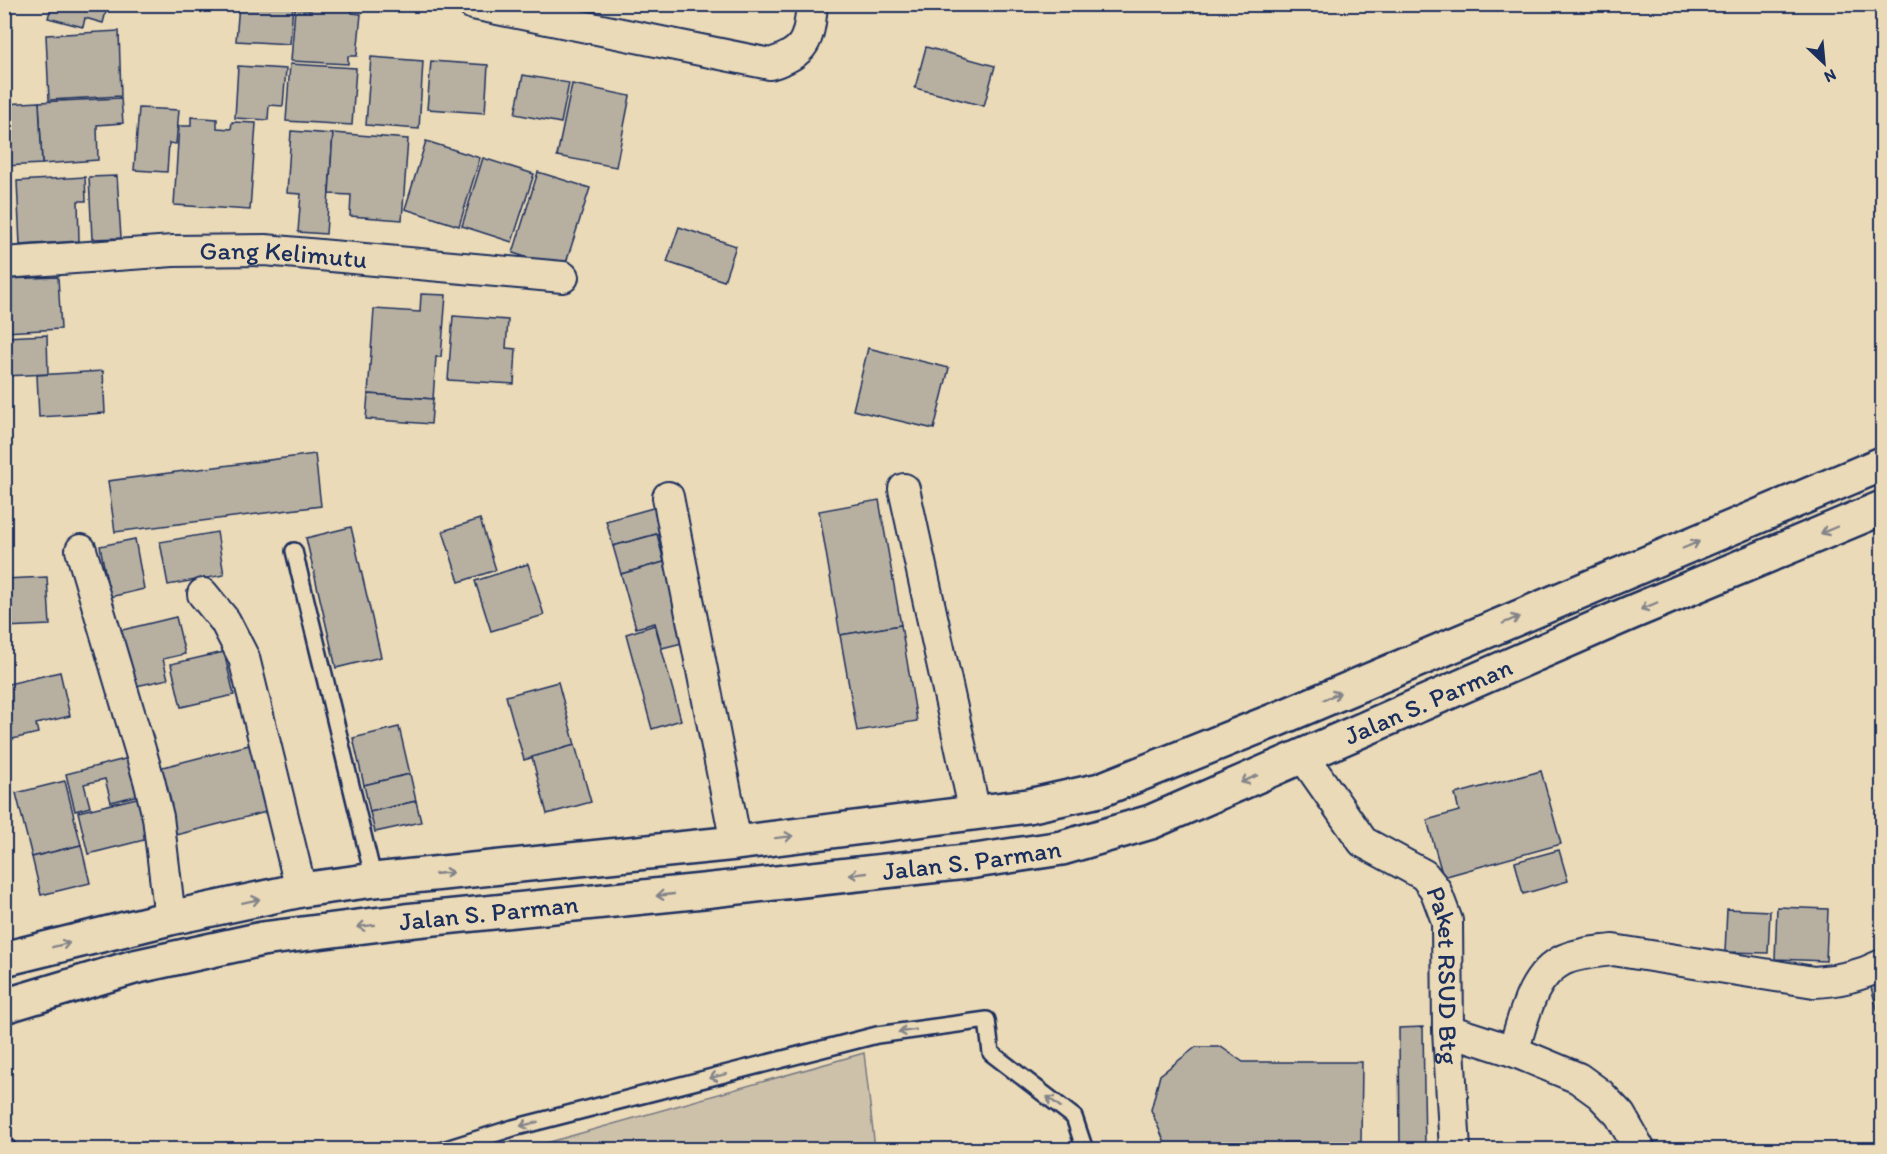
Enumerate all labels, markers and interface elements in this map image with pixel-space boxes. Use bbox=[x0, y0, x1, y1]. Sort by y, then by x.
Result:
north arrow bbox=[1794, 33, 1854, 93]
text: N bbox=[1821, 65, 1839, 87]
street label: Gang Kelimutu bbox=[199, 234, 369, 275]
one-way arrow bbox=[1820, 525, 1838, 536]
one-way arrow bbox=[1682, 538, 1700, 549]
one-way arrow bbox=[1640, 601, 1658, 612]
one-way arrow bbox=[1502, 614, 1520, 625]
street label: Jalan S. Parman bbox=[1339, 650, 1517, 752]
one-way arrow bbox=[1322, 690, 1340, 701]
one-way arrow bbox=[1240, 774, 1259, 785]
one-way arrow bbox=[774, 832, 794, 843]
street label: Jalan S. Parman bbox=[881, 832, 1064, 887]
one-way arrow bbox=[434, 867, 454, 878]
one-way arrow bbox=[849, 869, 869, 880]
street label: Paket RSUD Btg bbox=[1419, 882, 1466, 1066]
street label: Jalan S. Parman bbox=[398, 888, 580, 938]
one-way arrow bbox=[655, 890, 675, 901]
one-way arrow bbox=[241, 895, 261, 906]
one-way arrow bbox=[357, 920, 377, 931]
one-way arrow bbox=[52, 938, 71, 950]
one-way arrow bbox=[898, 1025, 918, 1036]
one-way arrow bbox=[709, 1071, 728, 1082]
one-way arrow bbox=[1047, 1096, 1063, 1109]
one-way arrow bbox=[520, 1119, 539, 1131]

